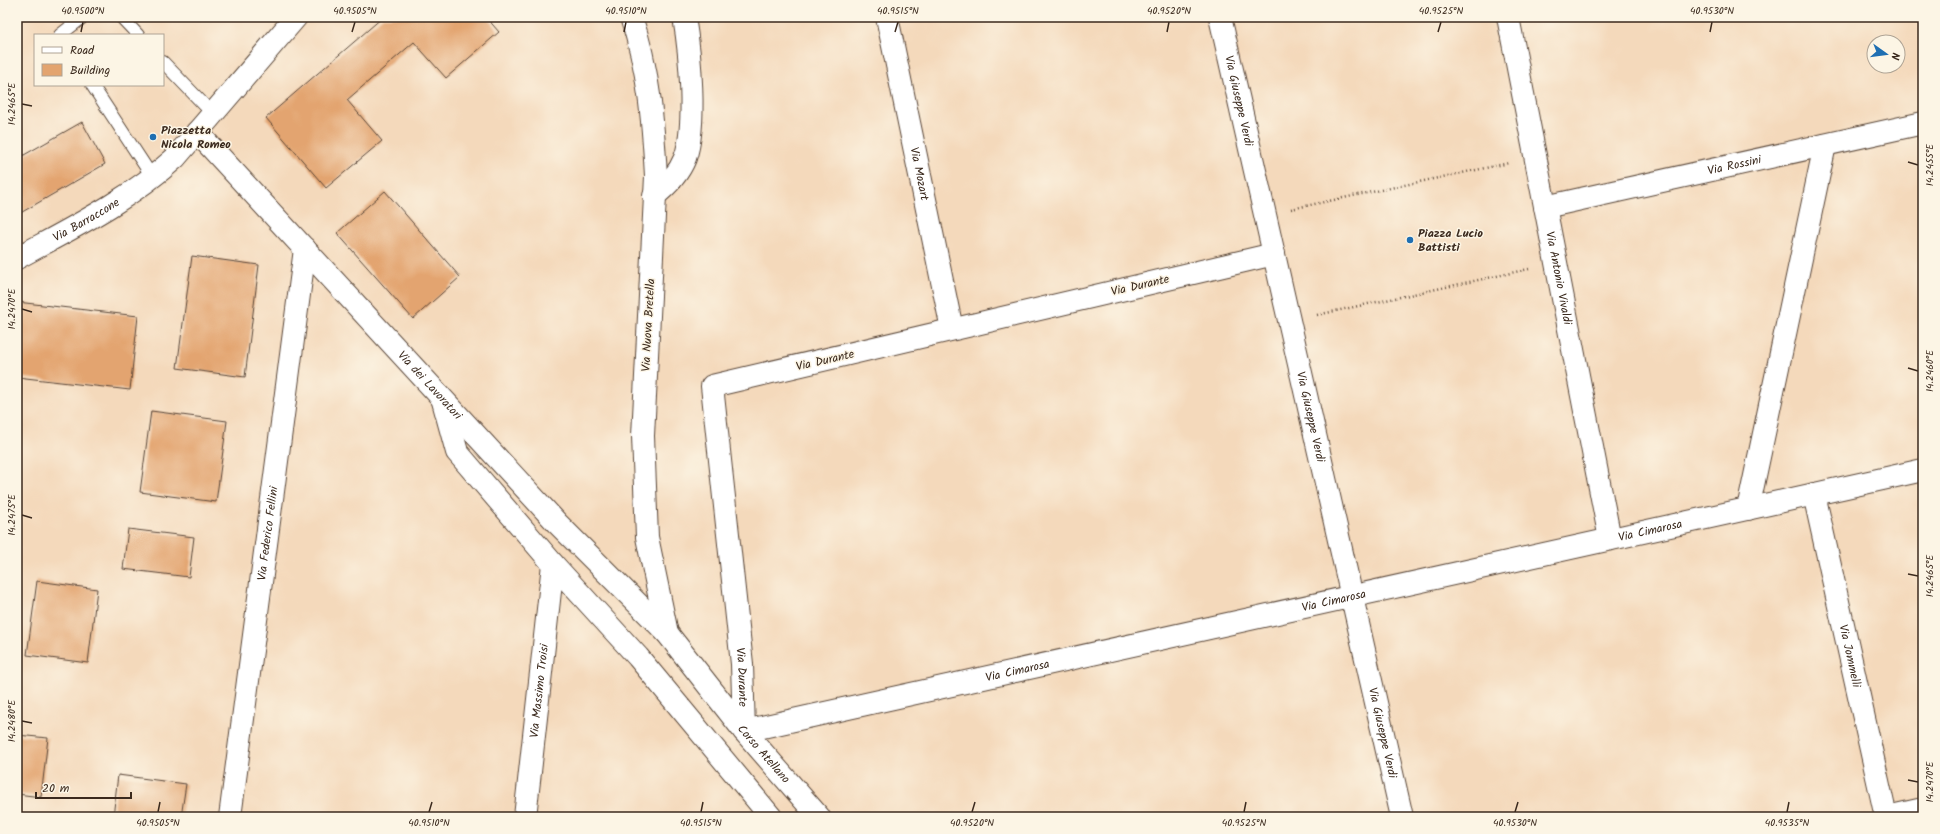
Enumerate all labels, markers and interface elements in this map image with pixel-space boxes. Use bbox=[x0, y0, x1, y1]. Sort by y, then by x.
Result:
text: 40.9500°N bbox=[61, 3, 105, 19]
text: 40.9505°N bbox=[333, 3, 377, 19]
text: 40.9510°N bbox=[605, 3, 647, 19]
text: 40.9515°N bbox=[877, 3, 919, 19]
text: 40.9520°N bbox=[1147, 3, 1191, 19]
text: 40.9525°N bbox=[1419, 3, 1463, 19]
text: 40.9530°N bbox=[1690, 3, 1734, 19]
legend bbox=[34, 34, 164, 86]
north arrow bbox=[1866, 34, 1906, 74]
text: Road bbox=[70, 41, 95, 60]
text: N bbox=[1885, 51, 1904, 62]
street label: Via Giuseppe Verdi bbox=[1219, 54, 1258, 149]
text: Building bbox=[70, 61, 110, 80]
text: 14.2465°E bbox=[4, 82, 20, 125]
place label: Piazzetta Nicola Romeo bbox=[161, 121, 231, 154]
marker: Piazzetta Nicola Romeo bbox=[148, 132, 158, 142]
text: 14.2455°E bbox=[1922, 143, 1938, 186]
street label: Via Mozart bbox=[904, 145, 934, 203]
street label: Via Rossini bbox=[1706, 150, 1764, 181]
street label: Via Barraccone bbox=[49, 193, 124, 247]
place label: Piazza Lucio Battisti bbox=[1418, 224, 1483, 257]
street label: Via Antonio Vivaldi bbox=[1540, 230, 1577, 328]
marker: Piazza Lucio Battisti bbox=[1405, 235, 1415, 245]
street label: Via Durante bbox=[1109, 269, 1172, 301]
street label: Via Nuova Bretella bbox=[637, 278, 660, 372]
text: 14.2470°E bbox=[4, 287, 20, 330]
street label: Via Durante bbox=[794, 344, 857, 376]
street label: Via dei Lavoratori bbox=[393, 347, 467, 425]
text: 14.2460°E bbox=[1922, 349, 1938, 392]
street label: Via Giuseppe Verdi bbox=[1291, 370, 1330, 465]
street label: Via Federico Fellini bbox=[252, 484, 284, 582]
text: 14.2475°E bbox=[4, 493, 20, 536]
street label: Via Cimarosa bbox=[1616, 515, 1684, 547]
text: 14.2465°E bbox=[1922, 554, 1938, 597]
street label: Via Cimarosa bbox=[1300, 585, 1368, 617]
street label: Via Jommelli bbox=[1833, 623, 1866, 691]
street label: Via Massimo Troisi bbox=[525, 642, 554, 739]
street label: Via Durante bbox=[730, 647, 752, 708]
street label: Via Cimarosa bbox=[984, 655, 1052, 687]
street label: Via Giuseppe Verdi bbox=[1363, 686, 1402, 781]
text: 14.2480°E bbox=[4, 699, 20, 742]
street label: Corso Atellano bbox=[732, 721, 795, 788]
text: 14.2470°E bbox=[1922, 760, 1938, 803]
scale bar bbox=[36, 774, 131, 800]
text: 20 m bbox=[42, 779, 70, 798]
text: 40.9505°N bbox=[136, 815, 180, 831]
text: 40.9510°N bbox=[408, 815, 450, 831]
text: 40.9515°N bbox=[680, 815, 722, 831]
text: 40.9520°N bbox=[950, 815, 994, 831]
text: 40.9525°N bbox=[1222, 815, 1266, 831]
text: 40.9530°N bbox=[1493, 815, 1537, 831]
text: 40.9535°N bbox=[1765, 815, 1809, 831]

